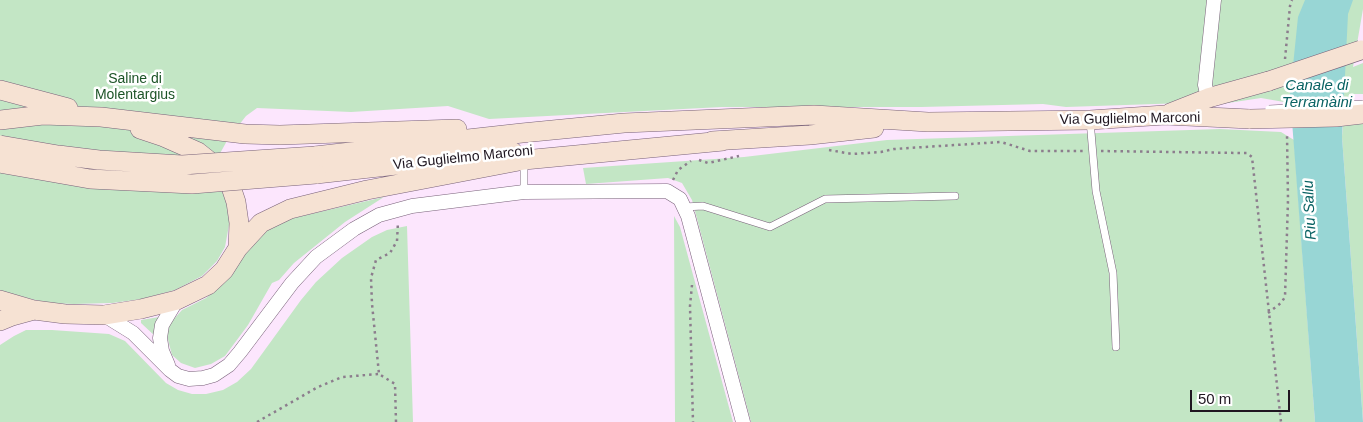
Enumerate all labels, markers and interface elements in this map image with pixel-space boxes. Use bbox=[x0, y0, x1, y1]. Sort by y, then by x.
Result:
park label: Saline di Molentargius bbox=[95, 71, 175, 104]
water label: Canale di Terramàini bbox=[1282, 77, 1352, 112]
street label: Via Guglielmo Marconi bbox=[1060, 109, 1200, 129]
street label: Via Guglielmo Marconi bbox=[392, 142, 534, 174]
water label: Riu Saliu bbox=[1299, 180, 1321, 240]
scale bar bbox=[1193, 380, 1293, 412]
text: 50 m bbox=[1198, 390, 1231, 407]

